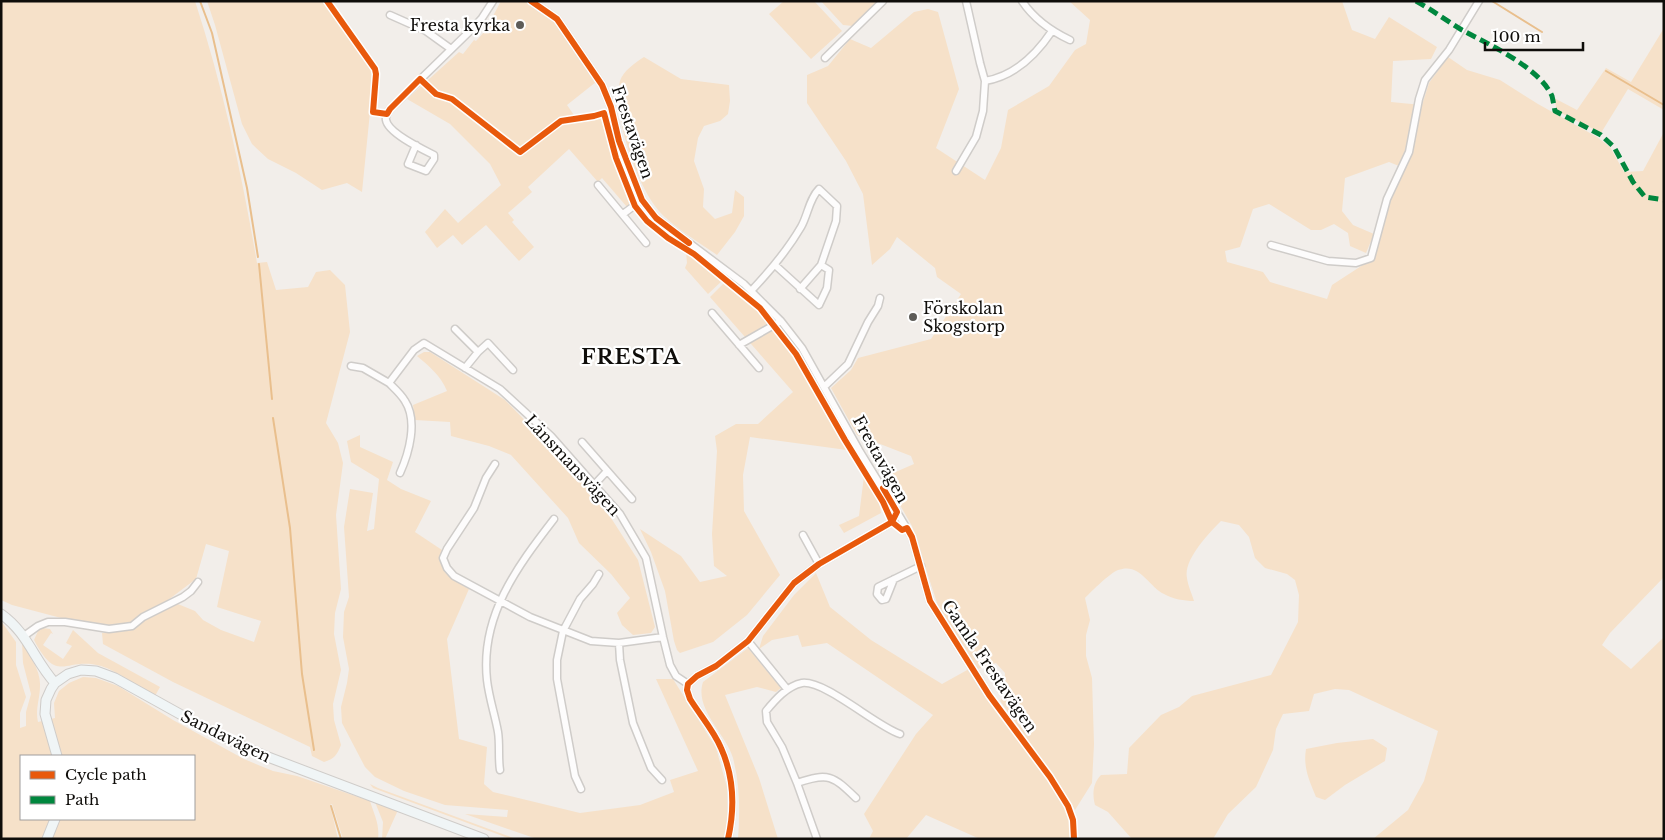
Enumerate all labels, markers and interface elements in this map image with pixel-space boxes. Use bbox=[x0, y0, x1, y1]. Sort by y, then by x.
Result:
place label: Fresta kyrka bbox=[410, 15, 510, 35]
marker: Fresta kyrka bbox=[514, 19, 526, 31]
scale bar bbox=[1485, 20, 1582, 52]
text: 100 m bbox=[1492, 27, 1541, 46]
street label: Frestavägen bbox=[608, 83, 658, 181]
place label: Förskolan Skogstorp bbox=[923, 298, 1005, 336]
marker: Förskolan Skogstorp bbox=[907, 311, 919, 323]
district label: FRESTA bbox=[581, 344, 681, 370]
street label: Länsmansvägen bbox=[521, 410, 625, 520]
street label: Frestavägen bbox=[849, 412, 913, 506]
street label: Gamla Frestavägen bbox=[938, 596, 1042, 736]
street label: Sandavägen bbox=[178, 706, 274, 766]
legend bbox=[20, 755, 195, 820]
text: Cycle path bbox=[65, 765, 147, 784]
text: Path bbox=[65, 790, 99, 809]

